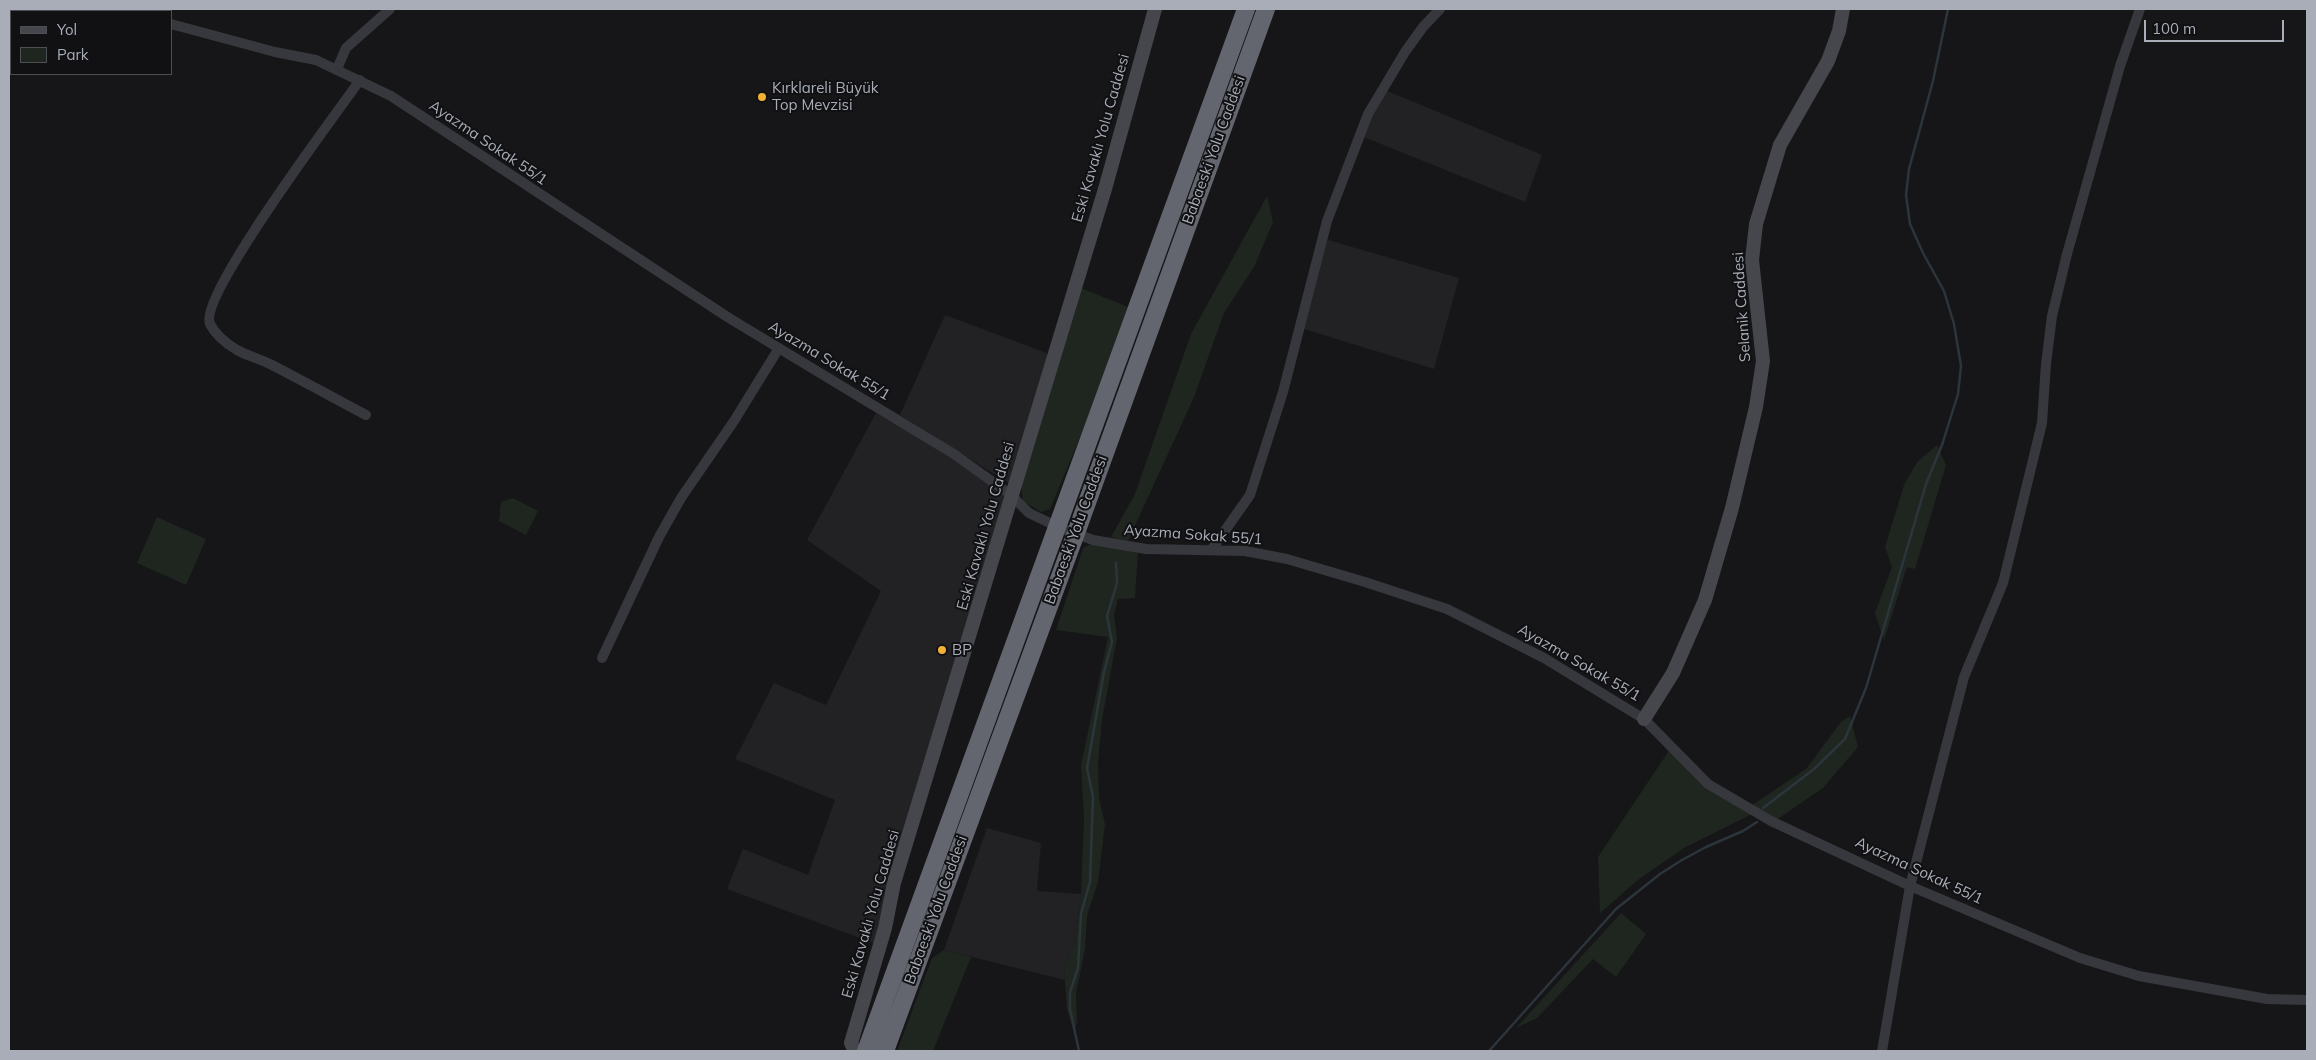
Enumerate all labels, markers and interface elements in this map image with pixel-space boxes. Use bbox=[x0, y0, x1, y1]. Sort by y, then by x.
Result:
legend bbox=[10, 10, 172, 75]
scale bar bbox=[2146, 10, 2286, 42]
text: 100 m bbox=[2152, 19, 2196, 38]
text: Yol bbox=[57, 20, 77, 39]
text: Park bbox=[57, 45, 89, 64]
street label: Eski Kavaklı Yolu Caddesi bbox=[1068, 52, 1134, 224]
street label: Babaeski Yolu Caddesi bbox=[1179, 73, 1249, 227]
place label: Kırklareli Büyük Top Mevzisi bbox=[772, 79, 879, 114]
marker: Kırklareli Büyük Top Mevzisi bbox=[756, 91, 768, 103]
street label: Ayazma Sokak 55/1 bbox=[425, 97, 551, 189]
street label: Selanik Caddesi bbox=[1729, 251, 1755, 363]
street label: Ayazma Sokak 55/1 bbox=[765, 318, 893, 404]
street label: Eski Kavaklı Yolu Caddesi bbox=[953, 440, 1019, 612]
street label: Babaeski Yolu Caddesi bbox=[1041, 453, 1111, 607]
street label: Ayazma Sokak 55/1 bbox=[1123, 521, 1263, 549]
street label: Ayazma Sokak 55/1 bbox=[1514, 621, 1644, 705]
place label: BP bbox=[952, 641, 972, 659]
marker: BP bbox=[936, 644, 948, 656]
street label: Eski Kavaklı Yolu Caddesi bbox=[838, 828, 904, 1000]
street label: Babaeski Yolu Caddesi bbox=[901, 833, 971, 987]
street label: Ayazma Sokak 55/1 bbox=[1852, 834, 1986, 908]

